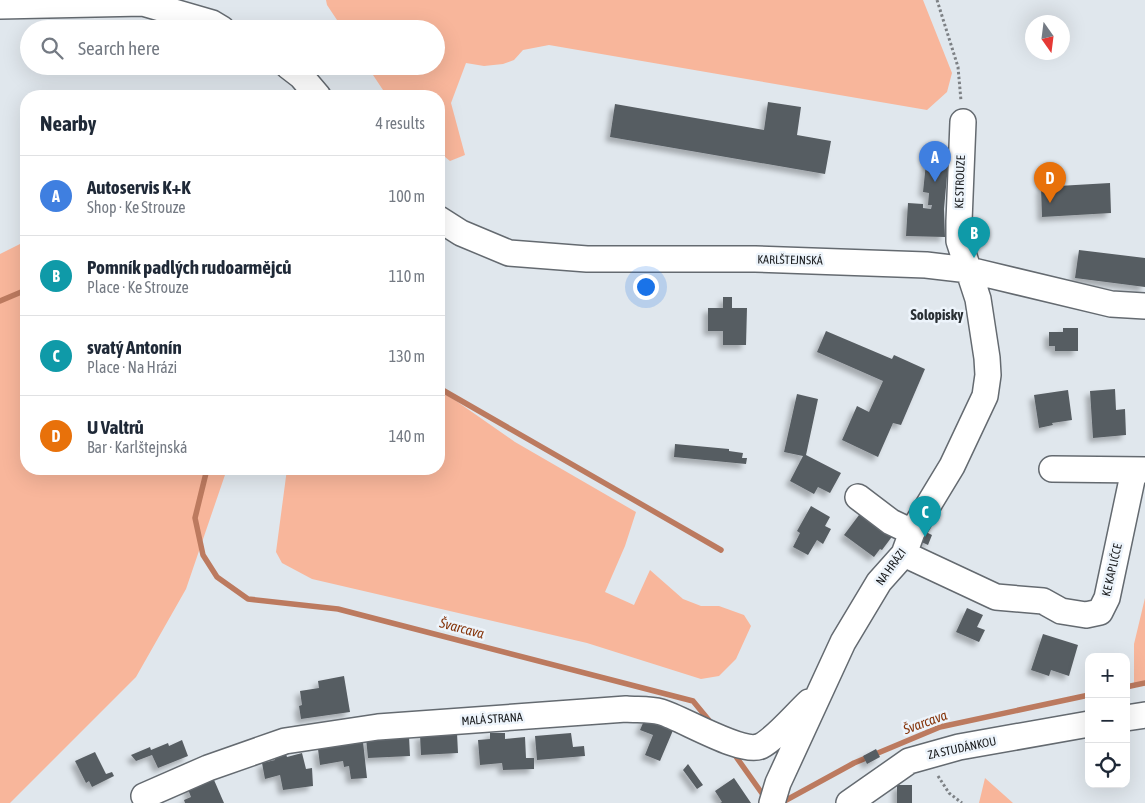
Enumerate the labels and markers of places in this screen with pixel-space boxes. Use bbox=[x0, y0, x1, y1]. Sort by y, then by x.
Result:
pin: A bbox=[919, 141, 951, 182]
pin: D bbox=[1034, 162, 1066, 203]
pin: B bbox=[958, 217, 990, 258]
pin: C bbox=[909, 496, 941, 537]

